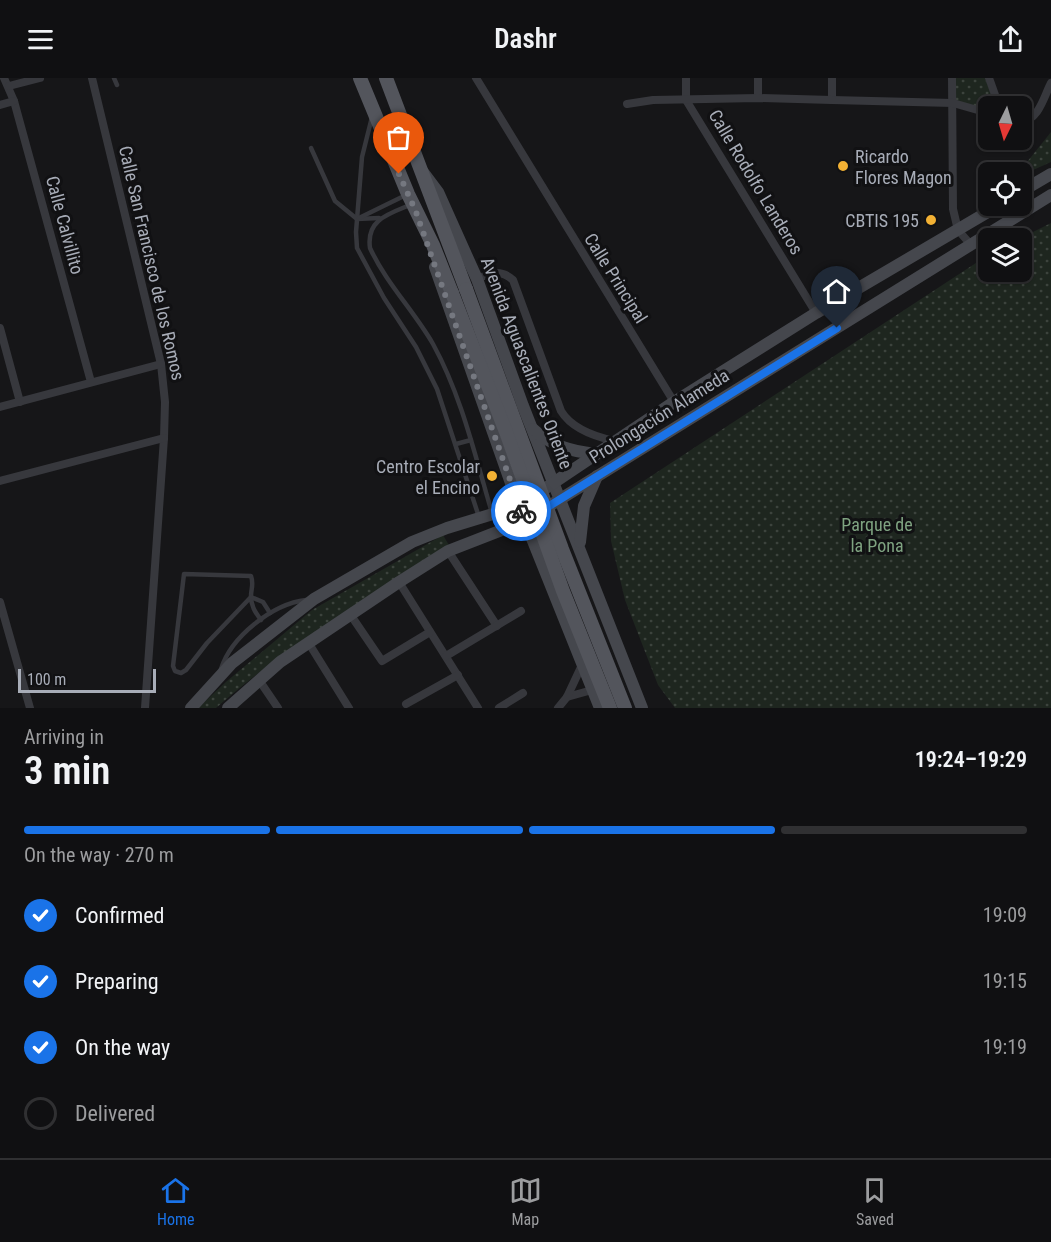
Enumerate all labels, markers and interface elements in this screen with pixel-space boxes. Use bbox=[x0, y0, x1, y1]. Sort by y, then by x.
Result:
icon: menu bbox=[24, 23, 57, 56]
text: Dashr bbox=[494, 23, 557, 55]
icon: share bbox=[994, 23, 1027, 56]
north arrow bbox=[978, 96, 1032, 150]
map controls bbox=[978, 96, 1032, 282]
street label: Calle Rodolfo Landeros bbox=[705, 106, 807, 258]
pin bbox=[373, 112, 424, 174]
icon: bag bbox=[382, 121, 415, 154]
street label: Calle San Francisco de los Romos bbox=[115, 144, 189, 382]
place label: Ricardo Flores Magon bbox=[855, 146, 952, 188]
marker: Ricardo Flores Magon bbox=[836, 159, 850, 173]
button: locate bbox=[978, 162, 1032, 216]
street label: Calle Calvillito bbox=[42, 173, 88, 277]
place label: CBTIS 195 bbox=[845, 210, 919, 231]
marker: CBTIS 195 bbox=[924, 213, 938, 227]
button: layers bbox=[978, 228, 1032, 282]
street label: Calle Principal bbox=[580, 229, 652, 327]
street label: Avenida Aguascalientes Oriente bbox=[477, 254, 577, 472]
pin bbox=[811, 266, 862, 328]
icon: home bbox=[820, 275, 853, 308]
street label: Prolongación Alameda bbox=[585, 365, 733, 467]
place label: Centro Escolar el Encino bbox=[376, 456, 481, 498]
marker: Centro Escolar el Encino bbox=[485, 469, 499, 483]
courier bbox=[491, 481, 551, 541]
icon: bike bbox=[505, 495, 538, 528]
park label: Parque de la Pona bbox=[841, 514, 913, 556]
scale bar bbox=[18, 666, 156, 694]
text: 100 m bbox=[27, 670, 66, 689]
text: Arriving in bbox=[24, 725, 104, 749]
text: 19:24–19:29 bbox=[915, 747, 1027, 772]
text: 3 min bbox=[24, 748, 110, 794]
text: On the way · 270 m bbox=[24, 843, 174, 867]
icon: check bbox=[24, 899, 57, 932]
text: Confirmed bbox=[75, 903, 164, 928]
text: 19:09 bbox=[983, 903, 1027, 927]
icon: check bbox=[24, 965, 57, 998]
text: Preparing bbox=[75, 969, 159, 994]
text: 19:15 bbox=[983, 969, 1027, 993]
icon: check bbox=[24, 1031, 57, 1064]
text: On the way bbox=[75, 1035, 170, 1060]
text: 19:19 bbox=[983, 1035, 1027, 1059]
text: Delivered bbox=[75, 1101, 155, 1126]
tab: Home bbox=[157, 1174, 195, 1229]
tab: Map bbox=[509, 1174, 542, 1229]
tab: Saved bbox=[856, 1174, 894, 1229]

